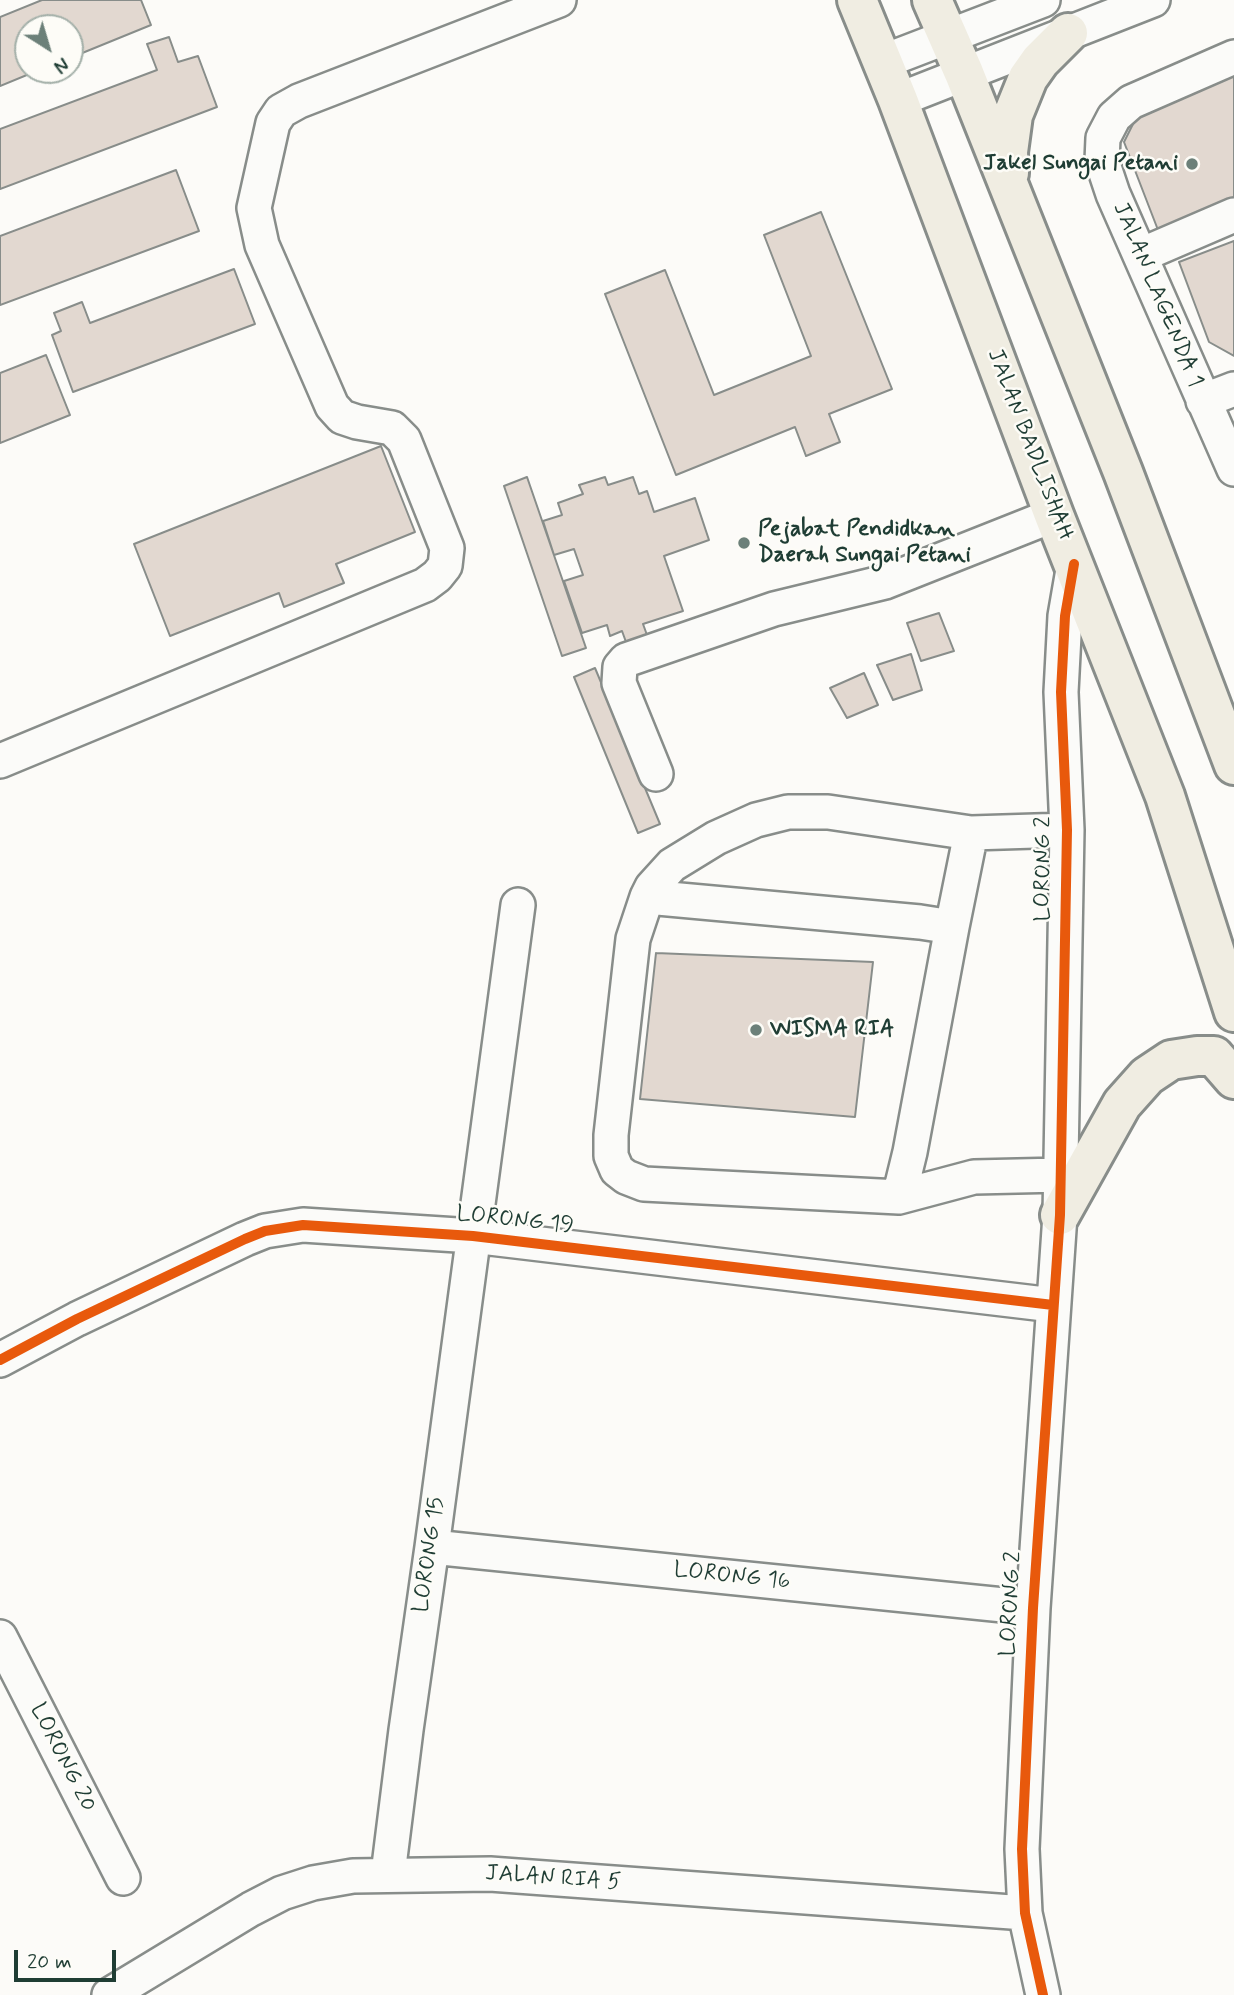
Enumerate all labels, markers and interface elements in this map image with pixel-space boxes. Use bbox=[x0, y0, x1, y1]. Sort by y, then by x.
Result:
north arrow bbox=[14, 14, 84, 84]
text: N bbox=[48, 51, 73, 78]
place label: Jakel Sungai Petani bbox=[983, 150, 1178, 178]
marker: Jakel Sungai Petani bbox=[1184, 156, 1200, 172]
street label: JALAN LAGENDA 1 bbox=[1106, 198, 1208, 392]
street label: JALAN BADLISHAH bbox=[980, 345, 1078, 545]
place label: Pejabat Pendidkan Daerah Sungai Petani bbox=[758, 516, 971, 570]
marker: Pejabat Pendidkan Daerah Sungai Petani bbox=[736, 535, 752, 551]
street label: LORONG 2 bbox=[1030, 816, 1058, 922]
place label: WISMA RIA bbox=[770, 1016, 894, 1044]
marker: WISMA RIA bbox=[748, 1022, 764, 1038]
street label: LORONG 19 bbox=[455, 1201, 575, 1241]
street label: LORONG 15 bbox=[408, 1495, 452, 1615]
street label: LORONG 2 bbox=[995, 1551, 1029, 1657]
street label: LORONG 16 bbox=[672, 1557, 792, 1597]
street label: LORONG 20 bbox=[23, 1699, 101, 1817]
street label: JALAN RIA 5 bbox=[484, 1860, 622, 1898]
scale bar bbox=[18, 1936, 119, 1980]
text: 20 m bbox=[27, 1948, 72, 1976]

